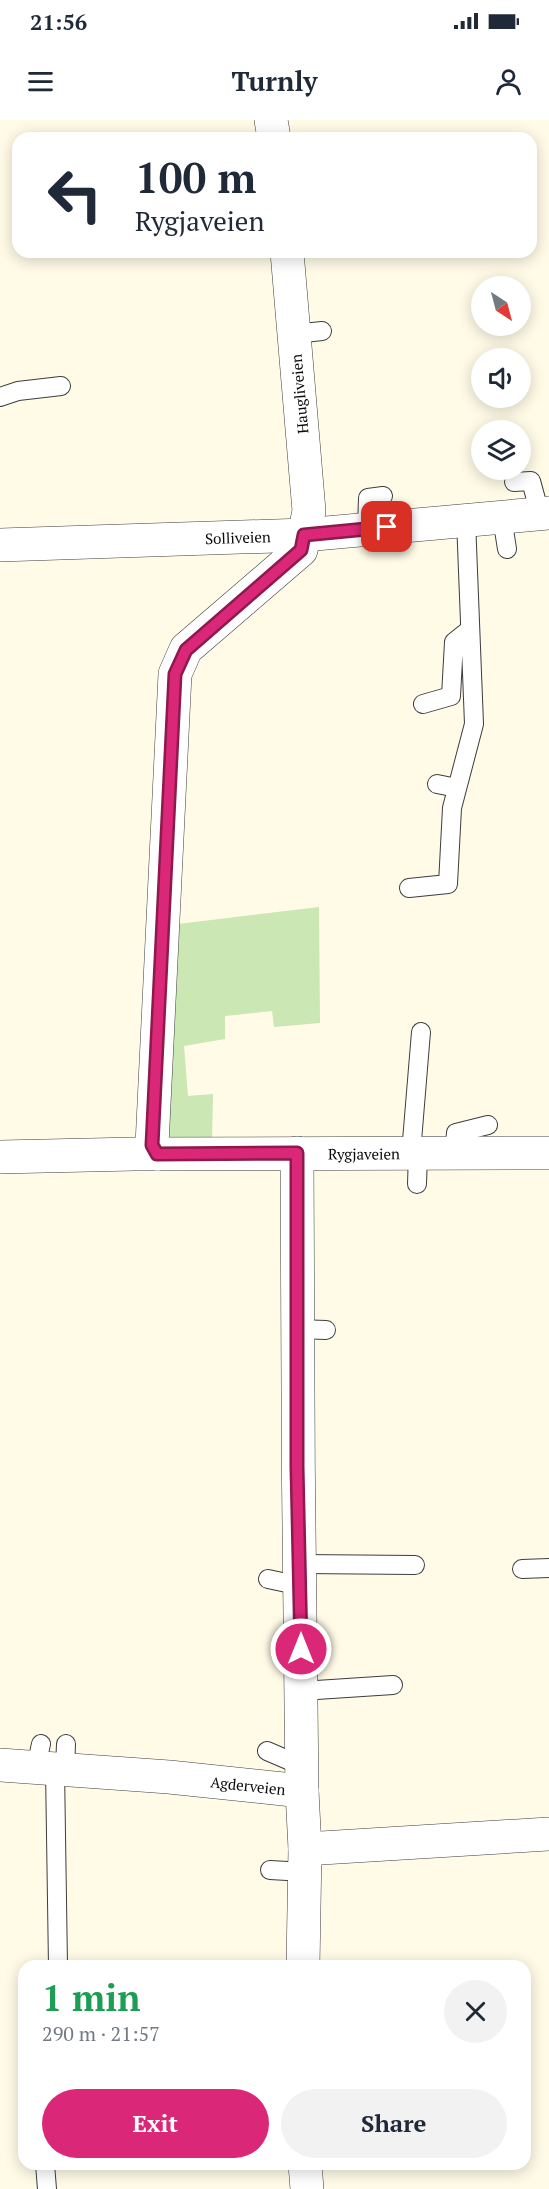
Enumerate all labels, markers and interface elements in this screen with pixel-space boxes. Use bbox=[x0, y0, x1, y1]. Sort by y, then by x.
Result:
text: 21:56 bbox=[30, 7, 87, 36]
text: Turnly bbox=[231, 63, 318, 99]
icon: menu bbox=[24, 65, 57, 98]
icon: person bbox=[492, 65, 525, 98]
text: 100 m bbox=[135, 149, 256, 205]
icon: left bbox=[36, 156, 114, 234]
text: Rygjaveien bbox=[135, 203, 265, 239]
north arrow bbox=[471, 276, 531, 336]
map controls bbox=[471, 276, 531, 480]
button: sound bbox=[471, 348, 531, 408]
street label: Haugliveien bbox=[286, 353, 312, 435]
button: layers bbox=[471, 420, 531, 480]
pin bbox=[361, 501, 412, 552]
icon: arrive bbox=[370, 510, 403, 543]
street label: Solliveien bbox=[205, 526, 271, 548]
street label: Rygjaveien bbox=[328, 1143, 400, 1164]
position arrow bbox=[269, 1617, 333, 1681]
street label: Agderveien bbox=[210, 1771, 287, 1799]
text: 1 min bbox=[42, 1974, 140, 2021]
button: close bbox=[444, 1980, 507, 2043]
text: 290 m · 21:57 bbox=[42, 2020, 160, 2047]
button: Exit bbox=[42, 2089, 269, 2158]
button: Share bbox=[281, 2089, 507, 2158]

